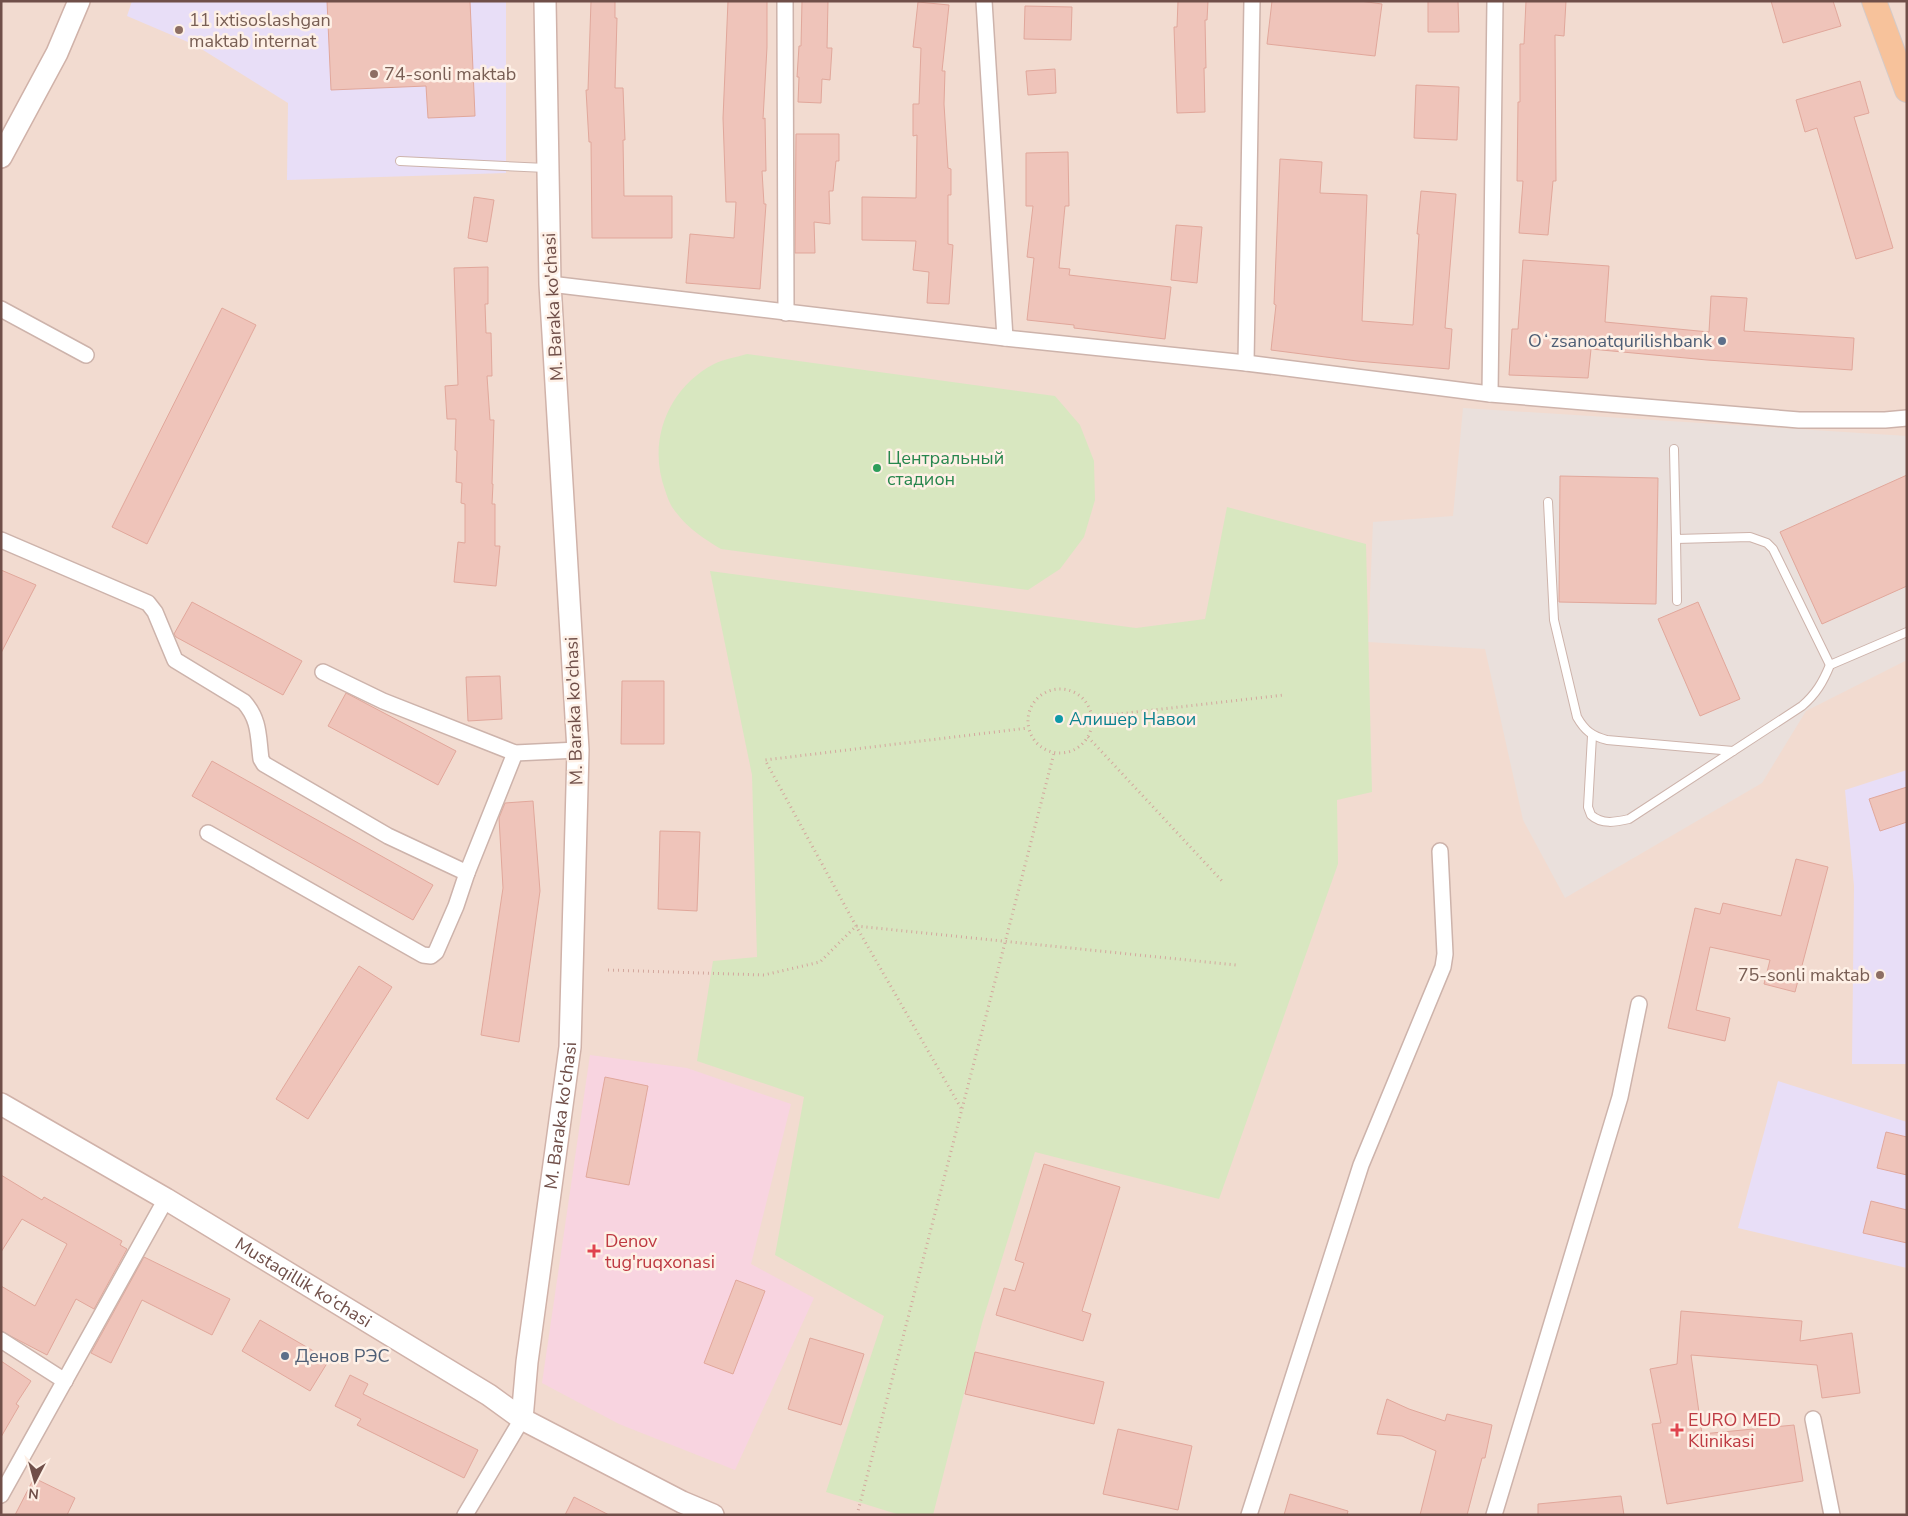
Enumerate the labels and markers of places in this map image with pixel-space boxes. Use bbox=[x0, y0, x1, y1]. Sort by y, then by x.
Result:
place label: 11 ixtisoslashgan maktab internat bbox=[189, 8, 331, 53]
marker: 11 ixtisoslashgan maktab internat bbox=[173, 24, 185, 36]
place label: 74-sonli maktab bbox=[384, 62, 516, 86]
marker: 74-sonli maktab bbox=[368, 68, 380, 80]
place label: Oʻzsanoatqurilishbank bbox=[1528, 329, 1713, 353]
marker: Oʻzsanoatqurilishbank bbox=[1716, 335, 1728, 347]
place label: Центральный стадион bbox=[887, 446, 1004, 491]
marker: Центральный стадион bbox=[871, 462, 883, 474]
place label: Алишер Навои bbox=[1069, 707, 1196, 731]
marker: Алишер Навои bbox=[1053, 713, 1065, 725]
place label: 75-sonli maktab bbox=[1738, 963, 1870, 987]
marker: 75-sonli maktab bbox=[1874, 969, 1886, 981]
place label: Denov tug'ruqxonasi bbox=[605, 1229, 715, 1274]
marker: Denov tug'ruqxonasi bbox=[587, 1244, 601, 1258]
place label: Денов РЭС bbox=[295, 1344, 390, 1368]
marker: Денов РЭС bbox=[279, 1350, 291, 1362]
place label: EURO MED Klinikasi bbox=[1688, 1408, 1781, 1453]
marker: EURO MED Klinikasi bbox=[1670, 1423, 1684, 1437]

